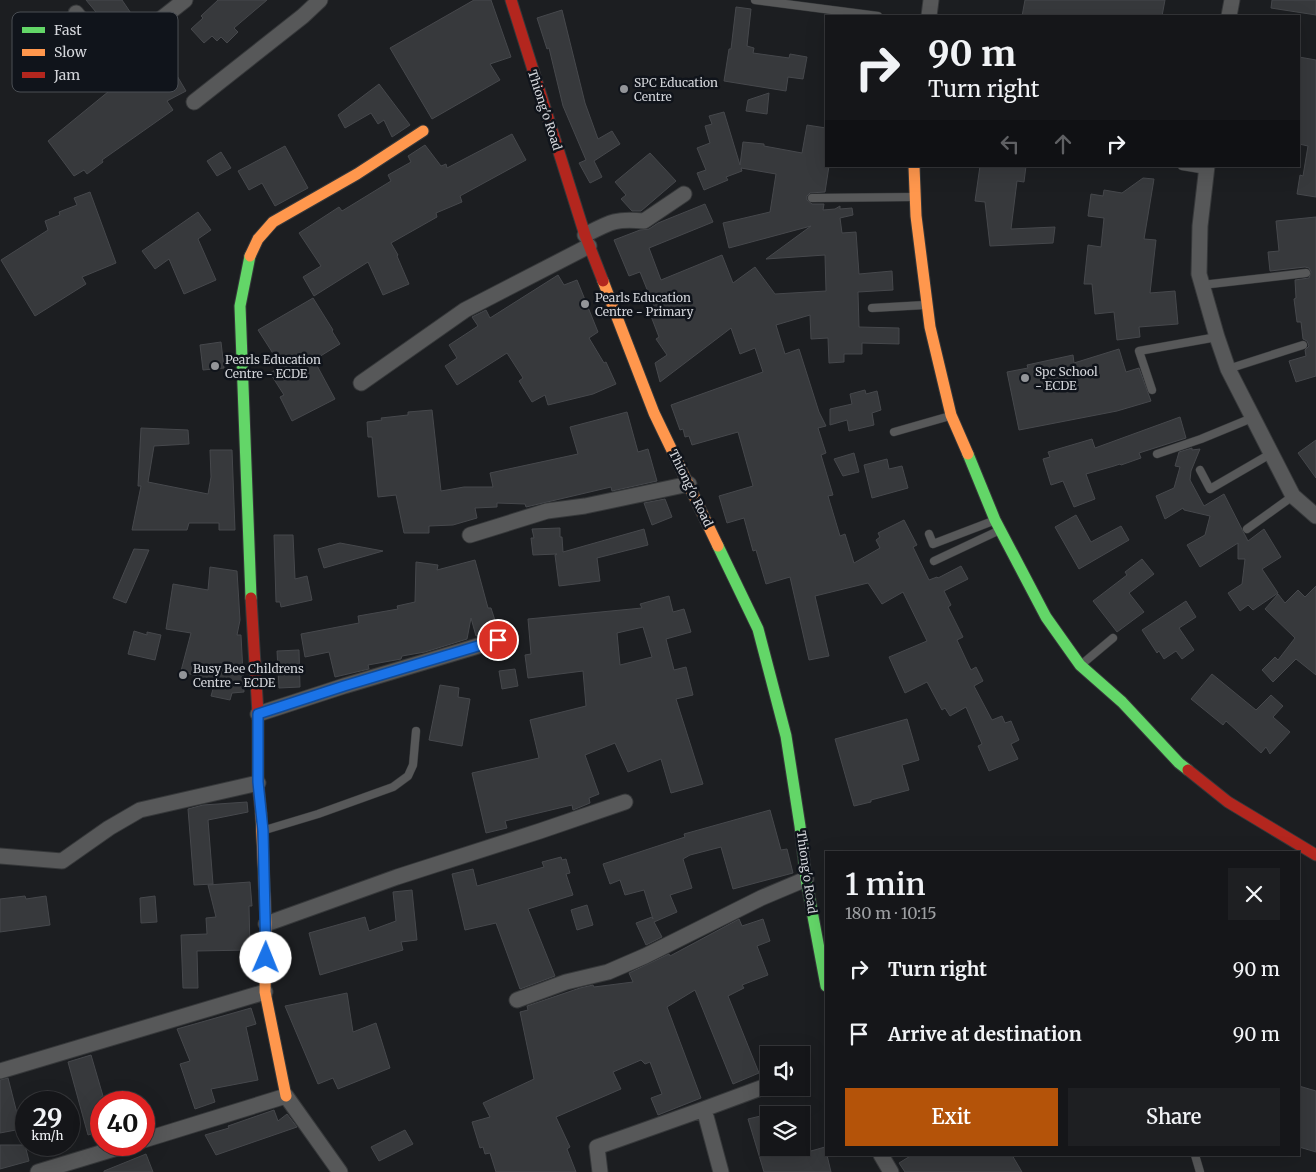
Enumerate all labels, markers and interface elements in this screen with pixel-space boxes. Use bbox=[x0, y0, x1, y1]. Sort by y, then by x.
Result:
legend bbox=[12, 12, 178, 92]
text: Fast bbox=[54, 21, 82, 39]
text: 90 m bbox=[928, 32, 1016, 76]
icon: right bbox=[845, 35, 910, 100]
text: Slow bbox=[54, 43, 87, 61]
text: Jam bbox=[53, 66, 80, 84]
street label: Thiong'o Road bbox=[525, 68, 565, 152]
place label: SPC Education Centre bbox=[634, 75, 718, 104]
text: Turn right bbox=[928, 75, 1039, 103]
marker: SPC Education Centre bbox=[618, 83, 630, 95]
icon: left bbox=[996, 130, 1024, 158]
icon: ahead bbox=[1049, 130, 1077, 158]
icon: right bbox=[1102, 130, 1130, 158]
place label: Pearls Education Centre - Primary bbox=[595, 290, 693, 319]
marker: Pearls Education Centre - Primary bbox=[579, 298, 591, 310]
place label: Pearls Education Centre - ECDE bbox=[225, 352, 321, 381]
marker: Pearls Education Centre - ECDE bbox=[209, 360, 221, 372]
place label: Spc School - ECDE bbox=[1035, 364, 1098, 393]
marker: Spc School - ECDE bbox=[1019, 372, 1031, 384]
street label: Thiong'o Road bbox=[666, 447, 716, 529]
pin bbox=[477, 619, 519, 661]
icon: arrive bbox=[484, 626, 512, 654]
place label: Busy Bee Childrens Centre - ECDE bbox=[193, 661, 304, 690]
marker: Busy Bee Childrens Centre - ECDE bbox=[177, 669, 189, 681]
street label: Thiong'o Road bbox=[794, 829, 820, 915]
text: 1 min bbox=[845, 865, 926, 903]
button: close bbox=[1228, 868, 1280, 920]
text: 180 m · 10:15 bbox=[845, 903, 937, 923]
position arrow bbox=[239, 931, 291, 983]
icon: right bbox=[845, 955, 873, 983]
text: Turn right bbox=[888, 957, 987, 981]
text: 90 m bbox=[1233, 957, 1280, 981]
icon: arrive bbox=[845, 1020, 873, 1048]
text: Arrive at destination bbox=[888, 1022, 1082, 1046]
text: 90 m bbox=[1233, 1022, 1280, 1046]
map controls bbox=[760, 1046, 810, 1156]
button: sound bbox=[760, 1046, 810, 1096]
button: Exit bbox=[845, 1088, 1058, 1146]
button: Share bbox=[1068, 1088, 1280, 1146]
speed limit sign: 40 bbox=[90, 1091, 155, 1156]
text: 29 bbox=[33, 1101, 62, 1133]
button: layers bbox=[760, 1106, 810, 1156]
text: km/h bbox=[32, 1128, 63, 1143]

